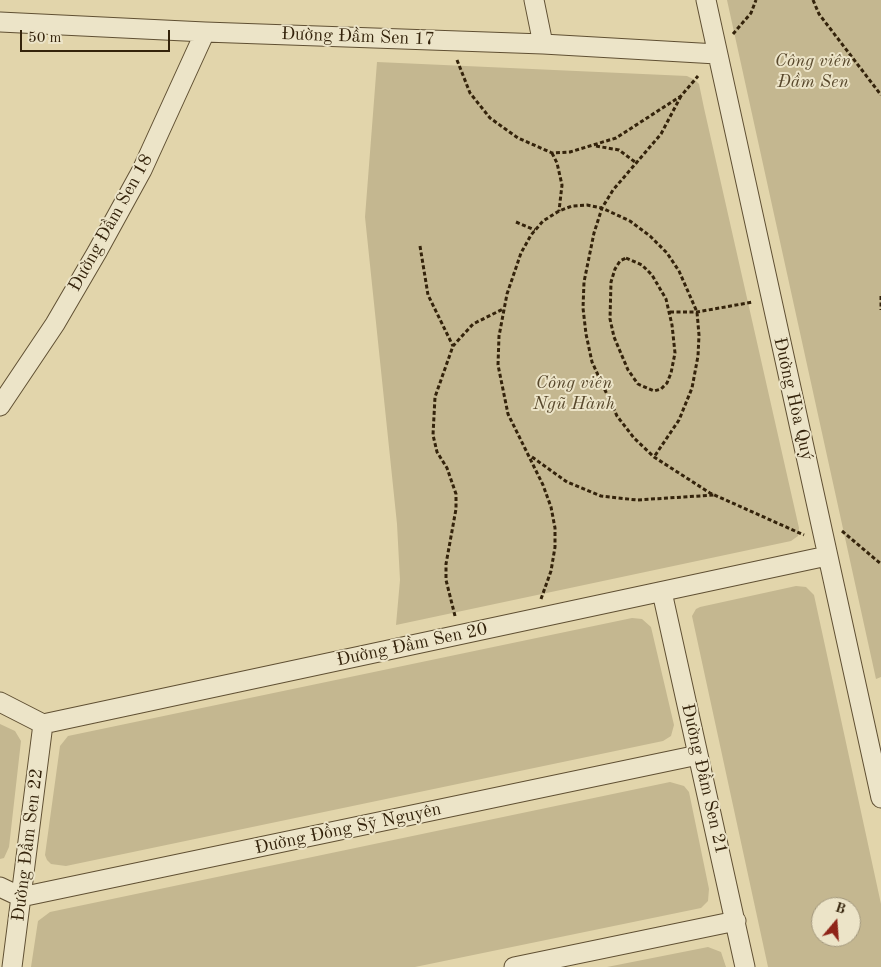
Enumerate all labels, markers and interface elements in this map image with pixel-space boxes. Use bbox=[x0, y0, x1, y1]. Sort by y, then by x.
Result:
scale bar bbox=[22, 20, 172, 52]
street label: Đường Đầm Sen 17 bbox=[281, 24, 435, 50]
text: 50 m bbox=[28, 31, 62, 46]
park label: Công viên Đầm Sen bbox=[775, 50, 851, 92]
street label: Đường Đầm Sen 18 bbox=[64, 150, 158, 296]
street label: Đường Hòa Quý bbox=[768, 335, 818, 463]
park label: Công viên Ngũ Hành bbox=[533, 372, 615, 414]
street label: Đường Đầm Sen 20 bbox=[334, 618, 490, 672]
street label: Đường Đầm Sen 21 bbox=[676, 702, 732, 856]
street label: Đường Đầm Sen 22 bbox=[8, 767, 48, 923]
street label: Đường Đồng Sỹ Nguyên bbox=[253, 799, 443, 859]
north arrow bbox=[811, 897, 861, 947]
text: B bbox=[833, 900, 847, 917]

